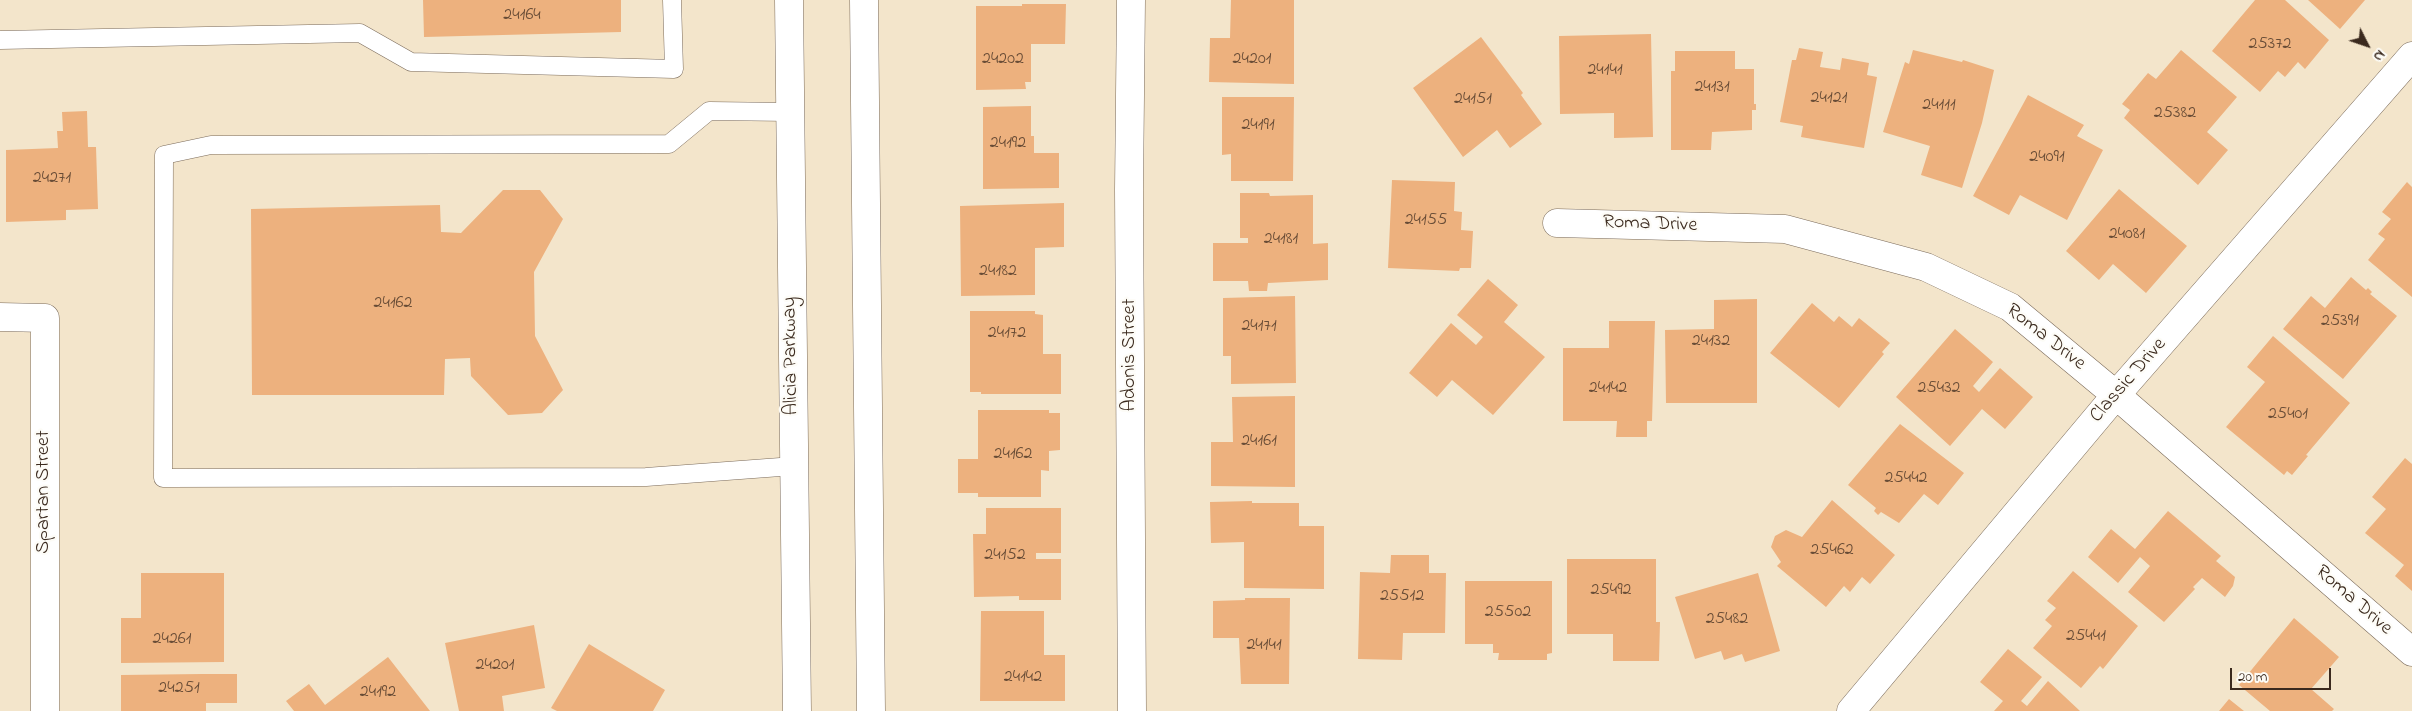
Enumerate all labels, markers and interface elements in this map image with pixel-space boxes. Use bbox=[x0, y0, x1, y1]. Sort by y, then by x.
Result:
house number: 24164 bbox=[503, 5, 541, 27]
north arrow bbox=[2342, 20, 2392, 70]
house number: 25372 bbox=[2248, 34, 2292, 56]
text: N bbox=[2368, 45, 2390, 66]
house number: 24202 bbox=[982, 49, 1024, 71]
house number: 24201 bbox=[1233, 49, 1271, 71]
house number: 24141 bbox=[1587, 60, 1623, 82]
house number: 24131 bbox=[1694, 77, 1730, 99]
house number: 24121 bbox=[1811, 88, 1847, 110]
house number: 24151 bbox=[1454, 89, 1492, 111]
house number: 24111 bbox=[1922, 95, 1956, 117]
house number: 25382 bbox=[2154, 103, 2196, 125]
house number: 24191 bbox=[1241, 115, 1275, 137]
house number: 24192 bbox=[990, 133, 1026, 155]
house number: 24091 bbox=[2029, 147, 2065, 169]
house number: 24271 bbox=[33, 168, 71, 190]
house number: 24155 bbox=[1405, 210, 1447, 232]
street label: Roma Drive bbox=[1602, 211, 1698, 239]
house number: 24081 bbox=[2109, 224, 2145, 246]
house number: 24181 bbox=[1264, 229, 1298, 251]
house number: 24182 bbox=[979, 261, 1017, 283]
house number: 24162 bbox=[374, 293, 412, 315]
street label: Alicia Parkway bbox=[779, 296, 805, 416]
street label: Adonis Street bbox=[1119, 299, 1143, 411]
street label: Roma Drive bbox=[2000, 299, 2090, 377]
house number: 25391 bbox=[2321, 311, 2359, 333]
house number: 24171 bbox=[1241, 316, 1277, 338]
house number: 24172 bbox=[988, 323, 1026, 345]
house number: 24132 bbox=[1692, 331, 1730, 353]
street label: Classic Drive bbox=[2086, 334, 2172, 428]
house number: 24142 bbox=[1589, 378, 1627, 400]
house number: 25432 bbox=[1917, 378, 1961, 400]
house number: 25401 bbox=[2268, 404, 2308, 426]
street label: Spartan Street bbox=[33, 430, 57, 554]
house number: 24161 bbox=[1241, 431, 1277, 453]
house number: 24162 bbox=[994, 444, 1032, 466]
house number: 25442 bbox=[1884, 468, 1928, 490]
house number: 25462 bbox=[1810, 540, 1854, 562]
house number: 24152 bbox=[984, 545, 1026, 567]
street label: Roma Drive bbox=[2309, 561, 2397, 641]
house number: 25492 bbox=[1590, 580, 1632, 602]
house number: 25512 bbox=[1380, 586, 1424, 608]
house number: 25502 bbox=[1485, 602, 1531, 624]
house number: 25482 bbox=[1706, 609, 1748, 631]
house number: 25441 bbox=[2066, 626, 2106, 648]
house number: 24261 bbox=[153, 629, 191, 651]
house number: 24141 bbox=[1246, 635, 1282, 657]
house number: 24201 bbox=[476, 655, 514, 677]
scale bar bbox=[2232, 658, 2333, 690]
text: 20 m bbox=[2238, 666, 2267, 688]
house number: 24142 bbox=[1004, 667, 1042, 689]
house number: 24251 bbox=[158, 678, 200, 700]
house number: 24192 bbox=[360, 682, 396, 704]

